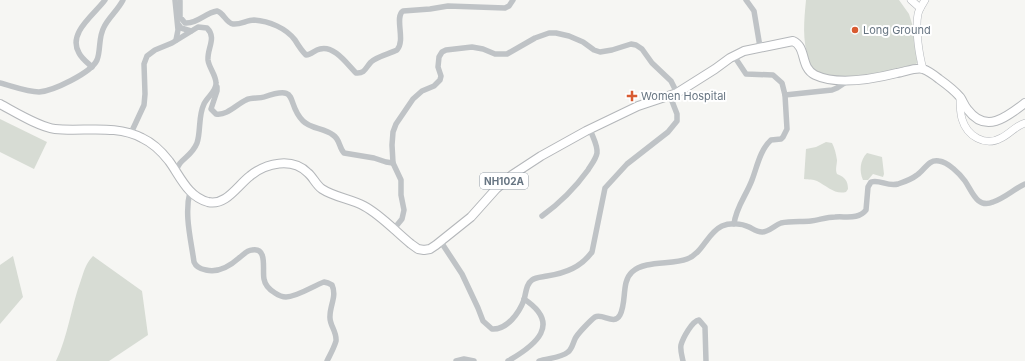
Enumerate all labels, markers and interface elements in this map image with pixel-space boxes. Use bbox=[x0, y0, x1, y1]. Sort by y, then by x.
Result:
place label: Long Ground bbox=[863, 23, 931, 37]
marker: Long Ground bbox=[850, 25, 860, 35]
place label: Women Hospital bbox=[641, 89, 726, 103]
marker: Women Hospital bbox=[626, 90, 638, 102]
road number: NH102A bbox=[480, 173, 528, 189]

